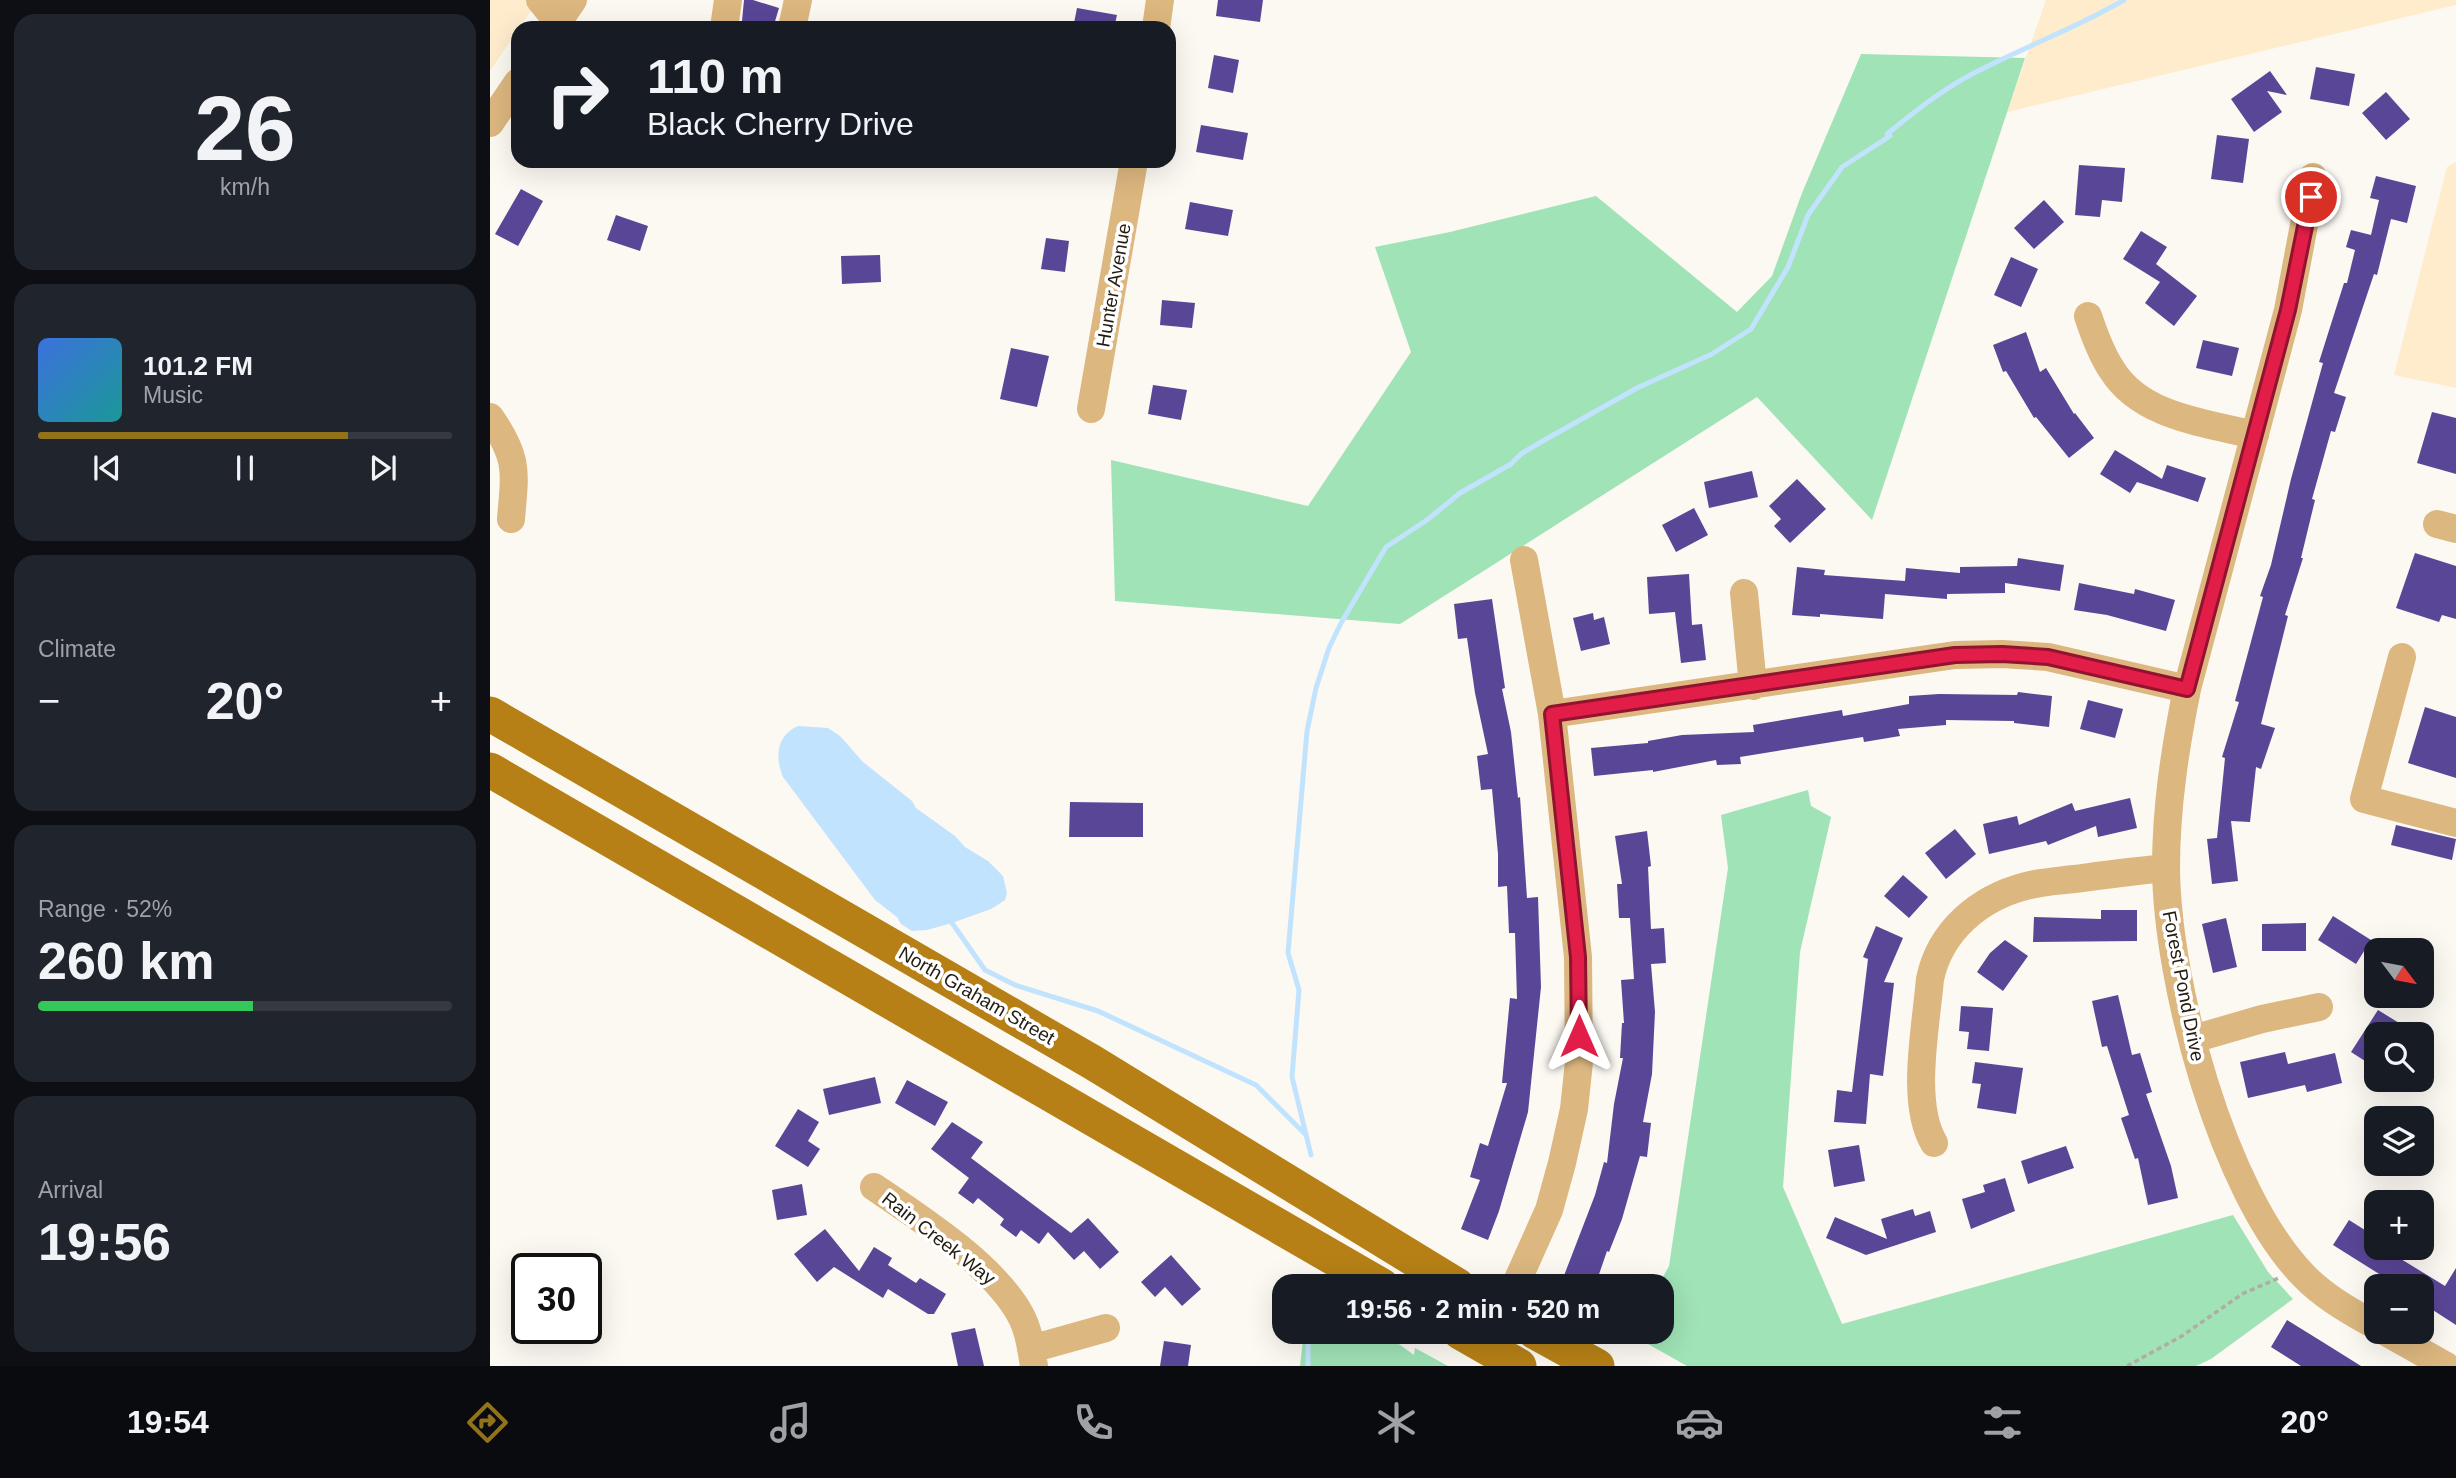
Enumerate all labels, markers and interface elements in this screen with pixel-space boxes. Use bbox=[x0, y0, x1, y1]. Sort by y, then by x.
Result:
icon: right bbox=[532, 49, 623, 140]
text: 110 m bbox=[647, 49, 783, 103]
text: 26 bbox=[194, 78, 296, 179]
text: Black Cherry Drive bbox=[647, 106, 914, 142]
pin bbox=[2281, 167, 2341, 227]
text: km/h bbox=[220, 174, 270, 200]
icon: arrive bbox=[2292, 178, 2330, 216]
street label: Hunter Avenue bbox=[1092, 222, 1135, 349]
text: 101.2 FM bbox=[143, 351, 253, 381]
text: Music bbox=[143, 382, 203, 408]
icon: previous bbox=[88, 449, 126, 487]
icon: pause bbox=[226, 449, 264, 487]
icon: next bbox=[364, 449, 402, 487]
text: Climate bbox=[38, 636, 116, 662]
text: 20° bbox=[206, 672, 284, 730]
text: − bbox=[38, 680, 60, 722]
text: + bbox=[430, 680, 452, 722]
text: Range · 52% bbox=[38, 896, 172, 922]
street label: Forest Pond Drive bbox=[2159, 909, 2208, 1063]
text: 260 km bbox=[38, 932, 214, 990]
north arrow bbox=[2364, 938, 2434, 1008]
map controls bbox=[2364, 938, 2434, 1344]
street label: North Graham Street bbox=[895, 942, 1059, 1049]
position arrow bbox=[1542, 999, 1616, 1073]
button: search bbox=[2364, 1022, 2434, 1092]
button: layers bbox=[2364, 1106, 2434, 1176]
text: Arrival bbox=[38, 1177, 103, 1203]
street label: Rain Creek Way bbox=[878, 1188, 1000, 1289]
button: + bbox=[2364, 1190, 2434, 1260]
text: 19:56 bbox=[38, 1213, 171, 1271]
speed limit sign: 30 bbox=[511, 1253, 602, 1344]
button: − bbox=[2364, 1274, 2434, 1344]
text: 19:56 · 2 min · 520 m bbox=[1346, 1294, 1600, 1324]
icon: directions bbox=[463, 1398, 512, 1447]
icon: music bbox=[766, 1398, 815, 1447]
icon: phone bbox=[1069, 1398, 1118, 1447]
icon: climate bbox=[1372, 1398, 1421, 1447]
icon: car bbox=[1675, 1398, 1724, 1447]
icon: filters bbox=[1978, 1398, 2027, 1447]
text: 19:54 bbox=[127, 1404, 209, 1440]
text: 20° bbox=[2281, 1404, 2329, 1440]

